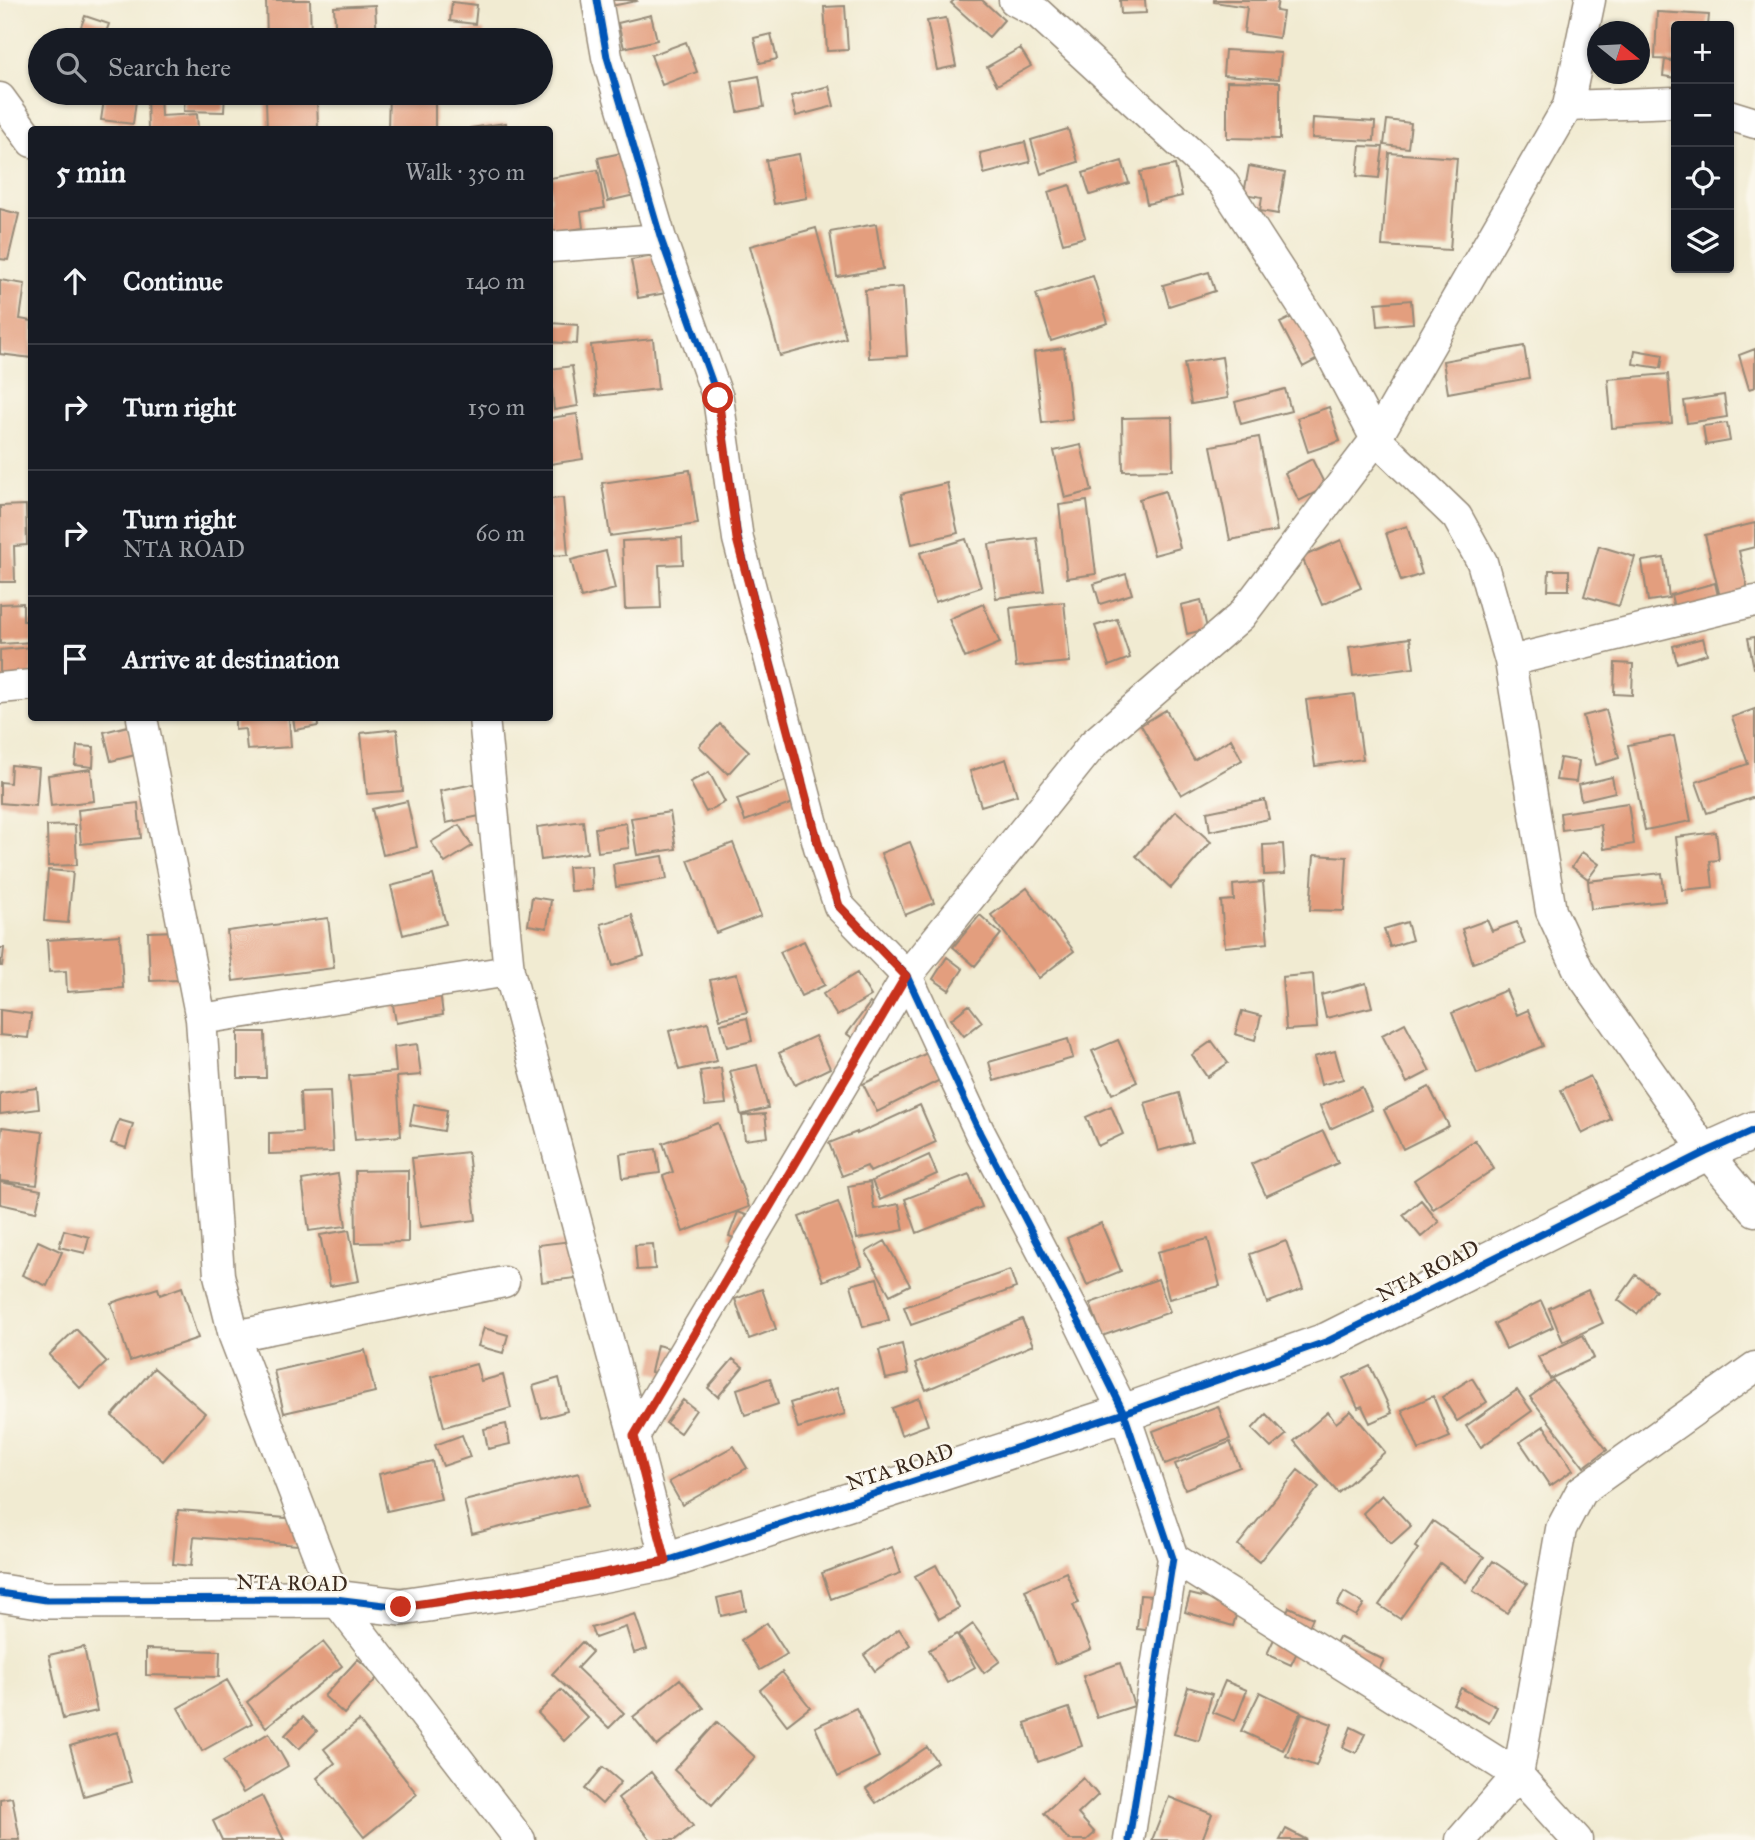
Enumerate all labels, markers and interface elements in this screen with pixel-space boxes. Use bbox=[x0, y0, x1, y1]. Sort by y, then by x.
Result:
north arrow bbox=[1587, 21, 1650, 84]
map controls bbox=[1671, 21, 1734, 273]
button: + bbox=[1671, 21, 1734, 84]
search box bbox=[28, 28, 553, 105]
icon: search bbox=[52, 48, 90, 86]
text: Search here bbox=[108, 51, 231, 83]
button: − bbox=[1671, 84, 1734, 147]
button: locate bbox=[1671, 147, 1734, 210]
text: 5 min bbox=[56, 154, 126, 190]
text: Walk · 350 m bbox=[405, 158, 525, 186]
button: layers bbox=[1671, 210, 1734, 273]
icon: ahead bbox=[56, 262, 94, 300]
text: Continue bbox=[123, 265, 223, 297]
text: 140 m bbox=[465, 267, 525, 295]
route start bbox=[702, 382, 733, 413]
icon: right bbox=[56, 388, 94, 426]
text: Turn right bbox=[123, 391, 236, 423]
text: 150 m bbox=[468, 393, 525, 421]
text: Turn right bbox=[123, 503, 236, 535]
icon: right bbox=[56, 514, 94, 552]
text: 60 m bbox=[476, 519, 525, 547]
text: NTA ROAD bbox=[123, 535, 245, 563]
icon: arrive bbox=[56, 640, 94, 678]
text: Arrive at destination bbox=[123, 643, 340, 675]
street label: NTA ROAD bbox=[1373, 1234, 1483, 1308]
street label: NTA ROAD bbox=[843, 1437, 957, 1497]
street label: NTA ROAD bbox=[236, 1569, 348, 1597]
route end bbox=[385, 1591, 416, 1622]

